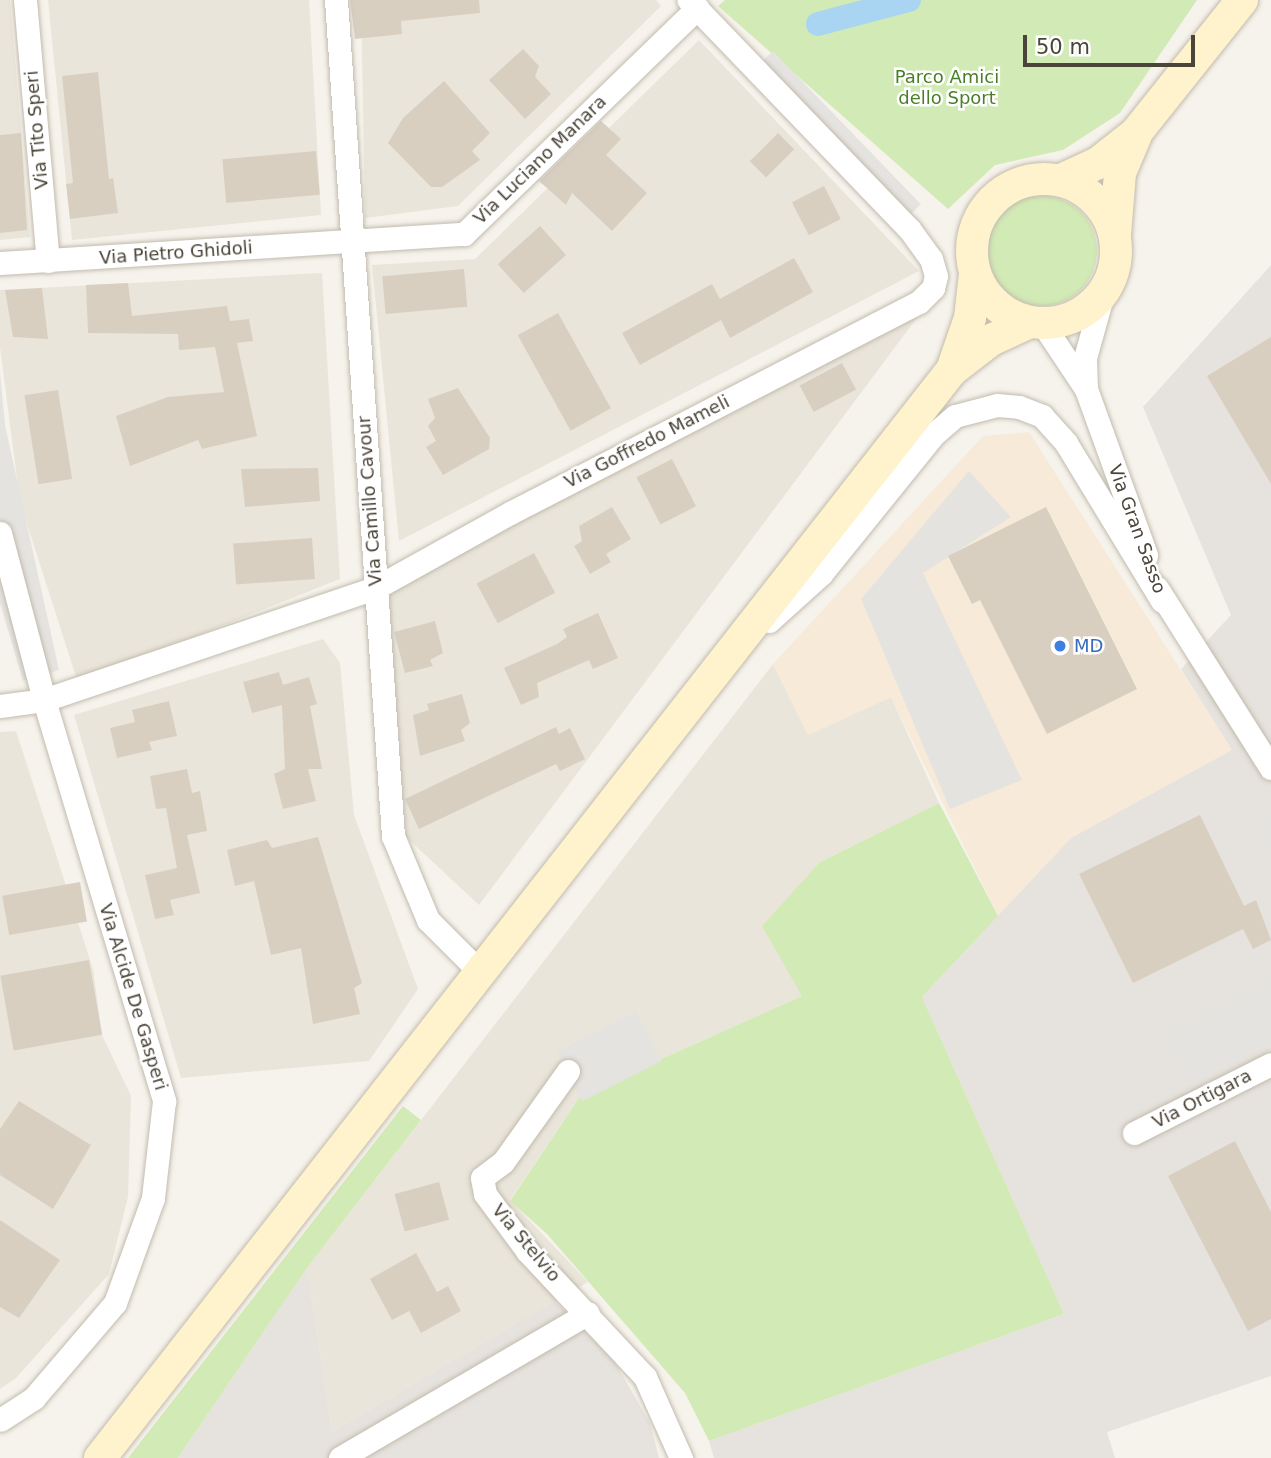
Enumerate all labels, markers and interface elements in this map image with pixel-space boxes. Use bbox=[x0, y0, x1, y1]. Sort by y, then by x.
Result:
scale bar bbox=[1026, 21, 1198, 65]
text: 50 m bbox=[1036, 35, 1090, 59]
park label: Parco Amici dello Sport bbox=[895, 67, 999, 110]
street label: Via Tito Speri bbox=[21, 70, 53, 190]
street label: Via Luciano Manara bbox=[469, 91, 611, 229]
street label: Via Pietro Ghidoli bbox=[99, 237, 253, 269]
street label: Via Goffredo Mameli bbox=[561, 391, 733, 493]
street label: Via Camillo Cavour bbox=[353, 415, 387, 587]
street label: Via Gran Sasso bbox=[1104, 462, 1170, 596]
place label: MD bbox=[1074, 635, 1103, 657]
marker: MD bbox=[1052, 638, 1068, 654]
street label: Via Alcide De Gasperi bbox=[94, 901, 172, 1093]
street label: Via Ortigara bbox=[1149, 1065, 1255, 1133]
street label: Via Stelvio bbox=[487, 1200, 565, 1286]

